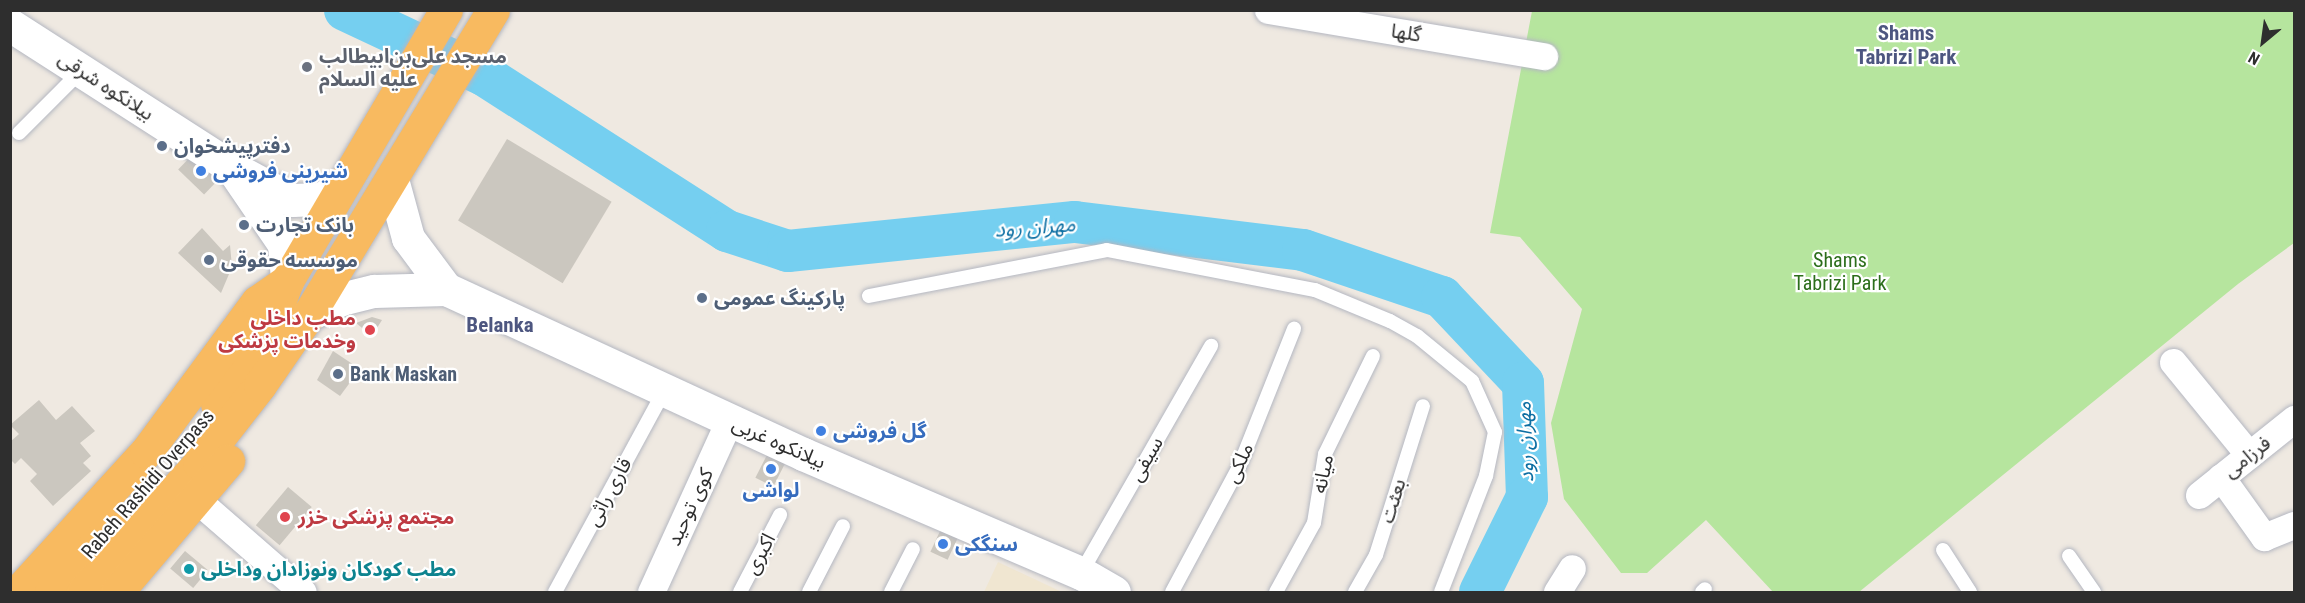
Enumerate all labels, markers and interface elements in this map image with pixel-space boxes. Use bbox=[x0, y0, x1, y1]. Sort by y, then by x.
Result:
north arrow bbox=[2233, 12, 2293, 72]
street label: گلها bbox=[1389, 19, 1423, 47]
district label: Shams Tabrizi Park bbox=[1856, 20, 1956, 70]
place label: مسجد علی‌بن‌ابیطالب علیه السلام bbox=[319, 44, 507, 91]
street label: بیلانکوه شرقی bbox=[54, 46, 158, 126]
text: N bbox=[2245, 48, 2263, 69]
marker: مسجد علی‌بن‌ابیطالب علیه السلام bbox=[300, 60, 314, 74]
place label: دفترپیشخوان bbox=[174, 134, 291, 158]
marker: دفترپیشخوان bbox=[155, 139, 169, 153]
place label: شیرینی فروشی bbox=[213, 159, 348, 183]
marker: شیرینی فروشی bbox=[194, 164, 208, 178]
water label: مهران رود bbox=[994, 212, 1076, 242]
place label: بانک تجارت bbox=[256, 213, 354, 237]
marker: بانک تجارت bbox=[237, 218, 251, 232]
place label: موسسه حقوقی bbox=[221, 248, 358, 272]
park label: Shams Tabrizi Park bbox=[1793, 248, 1887, 295]
marker: موسسه حقوقی bbox=[202, 253, 216, 267]
place label: پارکینگ عمومی bbox=[714, 286, 845, 310]
marker: پارکینگ عمومی bbox=[695, 291, 709, 305]
place label: مطب داخلی وخدمات پزشکی bbox=[218, 306, 356, 353]
district label: Belanka bbox=[466, 312, 534, 338]
marker: مطب داخلی وخدمات پزشکی bbox=[361, 321, 379, 339]
place label: Bank Maskan bbox=[350, 362, 457, 386]
marker: Bank Maskan bbox=[331, 367, 345, 381]
water label: مهران رود bbox=[1511, 401, 1539, 483]
street label: Rabeh Rashidi Overpass bbox=[77, 404, 219, 564]
street label: بیلانکوه غربی bbox=[728, 412, 830, 474]
place label: گل فروشی bbox=[833, 419, 927, 443]
marker: گل فروشی bbox=[814, 424, 828, 438]
street label: فرزامی bbox=[2218, 431, 2276, 483]
street label: سیفی bbox=[1124, 432, 1168, 486]
street label: ملکی bbox=[1219, 439, 1259, 487]
street label: میانه bbox=[1307, 452, 1339, 496]
street label: قاری راثی bbox=[581, 454, 637, 530]
marker: لواشی bbox=[764, 462, 778, 476]
street label: کوی توحید bbox=[662, 464, 718, 550]
street label: بعثت bbox=[1375, 476, 1411, 526]
place label: لواشی bbox=[743, 478, 799, 502]
place label: مجتمع پزشکی خزر bbox=[298, 505, 454, 529]
marker: مجتمع پزشکی خزر bbox=[276, 508, 294, 526]
street label: اکبری bbox=[739, 529, 781, 579]
place label: سنگکی bbox=[955, 532, 1018, 556]
marker: سنگکی bbox=[936, 537, 950, 551]
place label: مطب کودکان ونوزادان وداخلی bbox=[201, 557, 456, 581]
marker: مطب کودکان ونوزادان وداخلی bbox=[182, 562, 196, 576]

